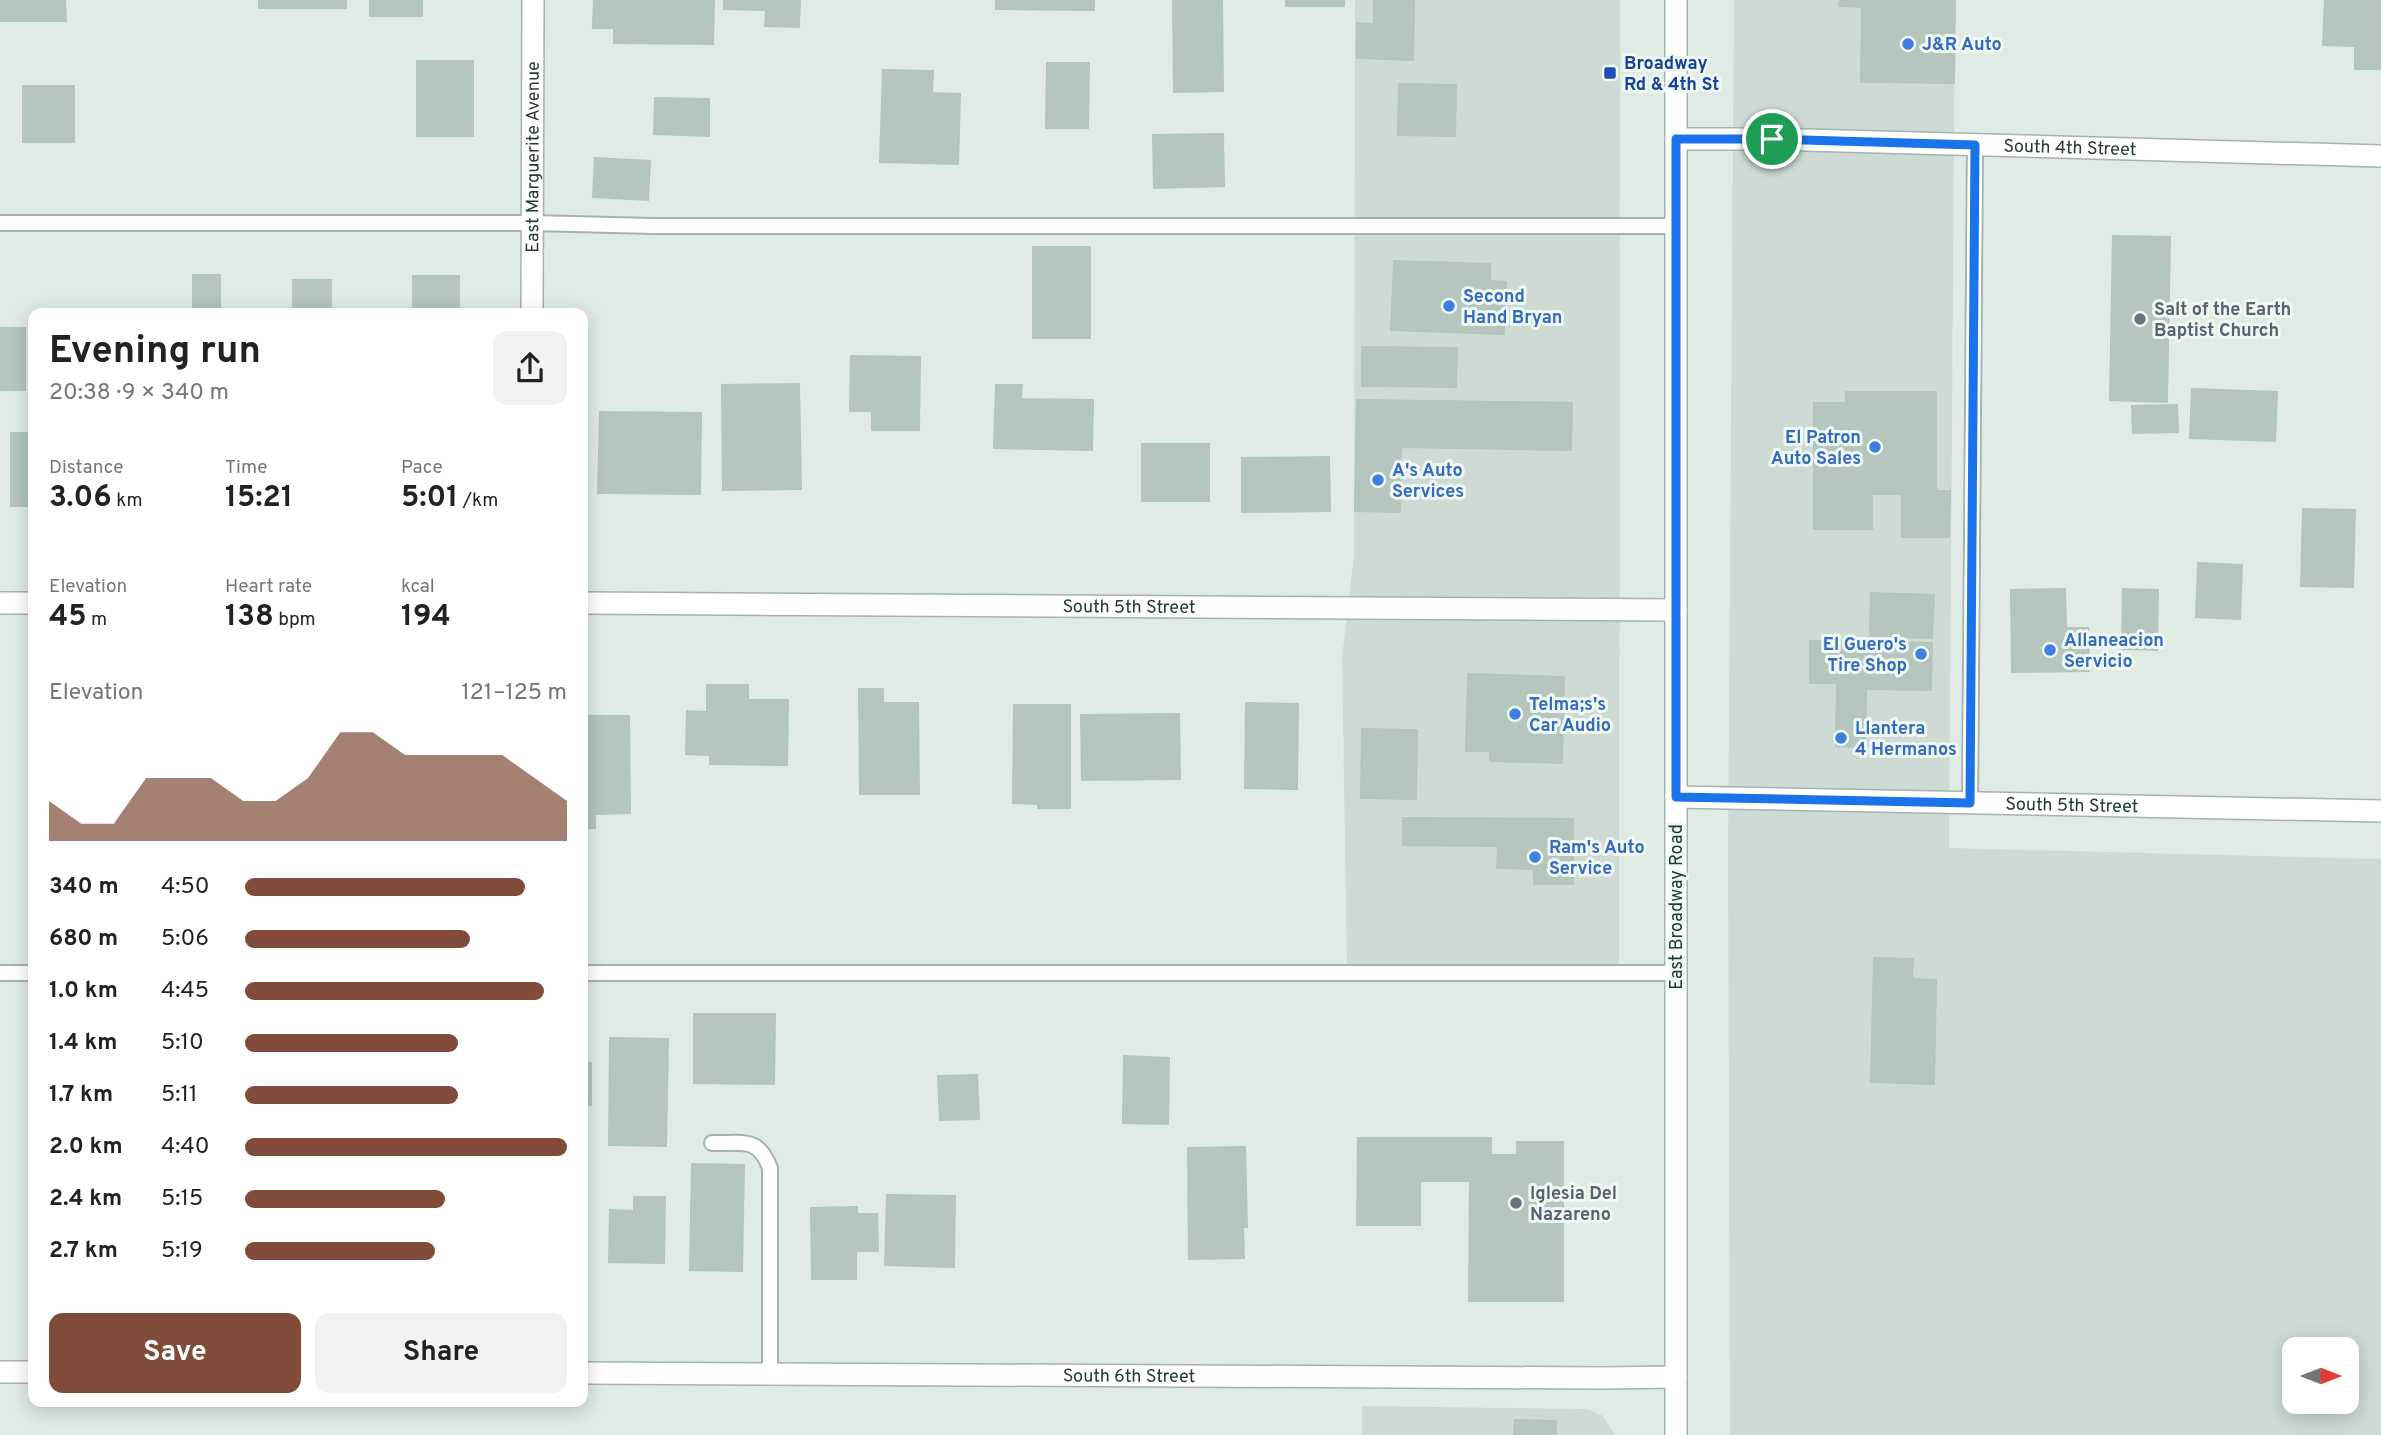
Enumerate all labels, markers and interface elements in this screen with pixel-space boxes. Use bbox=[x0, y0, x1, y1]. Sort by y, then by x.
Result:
place label: J&R Auto bbox=[1922, 34, 2002, 57]
marker: J&R Auto bbox=[1900, 36, 1916, 52]
place label: Broadway Rd & 4th St bbox=[1624, 53, 1719, 97]
street label: East Marguerite Avenue bbox=[522, 61, 546, 253]
marker: Broadway Rd & 4th St bbox=[1602, 65, 1618, 81]
pin bbox=[1742, 109, 1802, 169]
icon: arrive bbox=[1753, 120, 1791, 158]
street label: South 4th Street bbox=[2003, 135, 2137, 162]
place label: Second Hand Bryan bbox=[1463, 286, 1562, 330]
marker: Second Hand Bryan bbox=[1441, 298, 1457, 314]
place label: Salt of the Earth Baptist Church bbox=[2154, 299, 2291, 343]
marker: Salt of the Earth Baptist Church bbox=[2132, 311, 2148, 327]
text: Evening run bbox=[49, 328, 261, 377]
button: share bbox=[493, 331, 567, 405]
text: 20:38 · 9 × 340 m bbox=[49, 379, 229, 408]
place label: El Patron Auto Sales bbox=[1771, 427, 1861, 471]
marker: El Patron Auto Sales bbox=[1867, 439, 1883, 455]
text: Distance bbox=[49, 456, 124, 480]
text: Time bbox=[225, 456, 268, 480]
text: Pace bbox=[401, 456, 443, 480]
place label: A's Auto Services bbox=[1392, 460, 1464, 504]
marker: A's Auto Services bbox=[1370, 472, 1386, 488]
text: 3.06 bbox=[49, 480, 112, 517]
text: 15:21 bbox=[225, 480, 293, 517]
text: 5:01 bbox=[401, 480, 458, 517]
text: km bbox=[112, 489, 143, 513]
text: /km bbox=[458, 489, 498, 513]
text: Elevation bbox=[49, 575, 127, 599]
text: Heart rate bbox=[225, 575, 312, 599]
text: kcal bbox=[401, 575, 435, 599]
street label: South 5th Street bbox=[1062, 596, 1196, 620]
text: 45 bbox=[49, 599, 87, 636]
text: 138 bbox=[225, 599, 274, 636]
text: 194 bbox=[401, 599, 451, 636]
text: m bbox=[87, 608, 107, 632]
text: bpm bbox=[274, 608, 316, 632]
place label: Allaneacion Servicio bbox=[2064, 630, 2164, 674]
place label: El Guero's Tire Shop bbox=[1823, 634, 1907, 678]
marker: Allaneacion Servicio bbox=[2042, 642, 2058, 658]
marker: El Guero's Tire Shop bbox=[1913, 646, 1929, 662]
text: Elevation bbox=[49, 679, 144, 708]
text: 121–125 m bbox=[461, 679, 567, 708]
place label: Telma;s's Car Audio bbox=[1529, 694, 1611, 738]
marker: Telma;s's Car Audio bbox=[1507, 706, 1523, 722]
place label: Llantera 4 Hermanos bbox=[1855, 718, 1957, 762]
marker: Llantera 4 Hermanos bbox=[1833, 730, 1849, 746]
street label: South 5th Street bbox=[2005, 794, 2139, 819]
street label: East Broadway Road bbox=[1666, 824, 1689, 990]
place label: Ram's Auto Service bbox=[1549, 837, 1645, 881]
marker: Ram's Auto Service bbox=[1527, 849, 1543, 865]
text: 340 m bbox=[49, 873, 119, 902]
text: 4:50 bbox=[161, 873, 209, 902]
text: 680 m bbox=[49, 925, 118, 954]
text: 5:06 bbox=[161, 925, 209, 954]
text: 1.0 km bbox=[49, 977, 118, 1006]
text: 4:45 bbox=[161, 977, 209, 1006]
text: 1.4 km bbox=[49, 1029, 117, 1058]
text: 5:10 bbox=[161, 1029, 204, 1058]
text: 1.7 km bbox=[49, 1081, 113, 1110]
text: 5:11 bbox=[161, 1081, 198, 1110]
text: 2.0 km bbox=[49, 1133, 123, 1162]
text: 4:40 bbox=[161, 1133, 210, 1162]
place label: Iglesia Del Nazareno bbox=[1530, 1183, 1617, 1227]
text: 2.4 km bbox=[49, 1185, 122, 1214]
text: 5:15 bbox=[161, 1185, 203, 1214]
marker: Iglesia Del Nazareno bbox=[1508, 1195, 1524, 1211]
text: 2.7 km bbox=[49, 1237, 118, 1266]
text: 5:19 bbox=[161, 1237, 203, 1266]
button: Save bbox=[49, 1313, 301, 1393]
button: Share bbox=[315, 1313, 567, 1393]
north arrow bbox=[2282, 1337, 2359, 1414]
map controls bbox=[2282, 1337, 2359, 1414]
street label: South 6th Street bbox=[1063, 1365, 1195, 1389]

